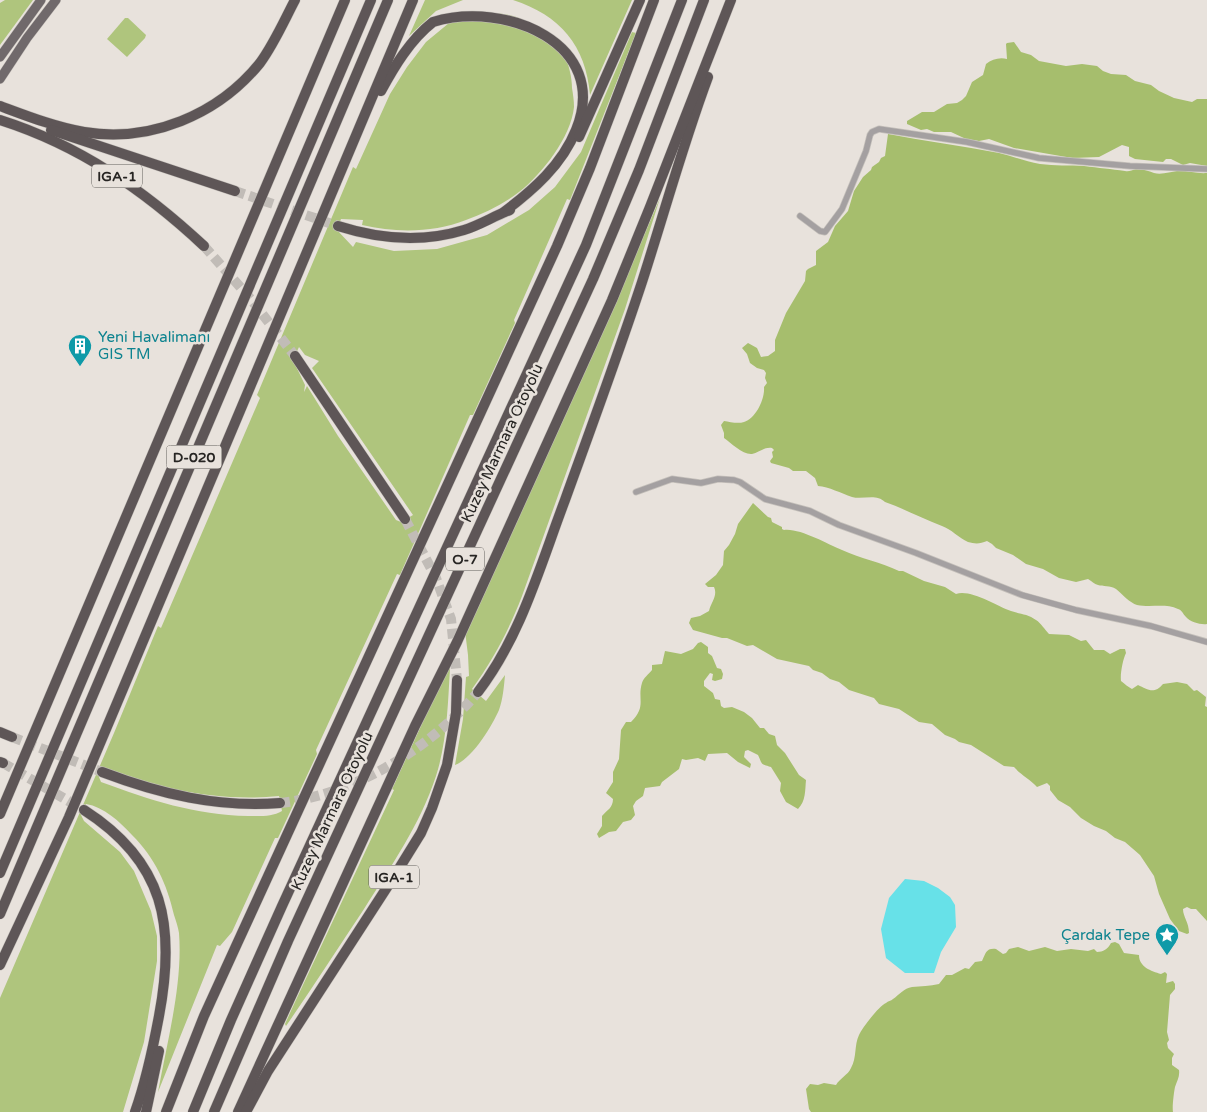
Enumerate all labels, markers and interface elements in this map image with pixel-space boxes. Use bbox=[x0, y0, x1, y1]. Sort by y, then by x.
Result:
road number: IGA-1 bbox=[92, 165, 142, 188]
place label: Yeni Havalimanı GIS TM bbox=[98, 328, 210, 363]
building icon: Yeni Havalimanı GIS TM bbox=[67, 333, 93, 367]
street label: Kuzey Marmara Otoyolu bbox=[457, 361, 547, 525]
road number: D-020 bbox=[166, 446, 222, 468]
road number: O-7 bbox=[446, 548, 484, 570]
street label: Kuzey Marmara Otoyolu bbox=[287, 729, 377, 893]
road number: IGA-1 bbox=[369, 866, 419, 889]
place icon: Çardak Tepe bbox=[1154, 922, 1180, 956]
place label: Çardak Tepe bbox=[1061, 926, 1150, 944]

